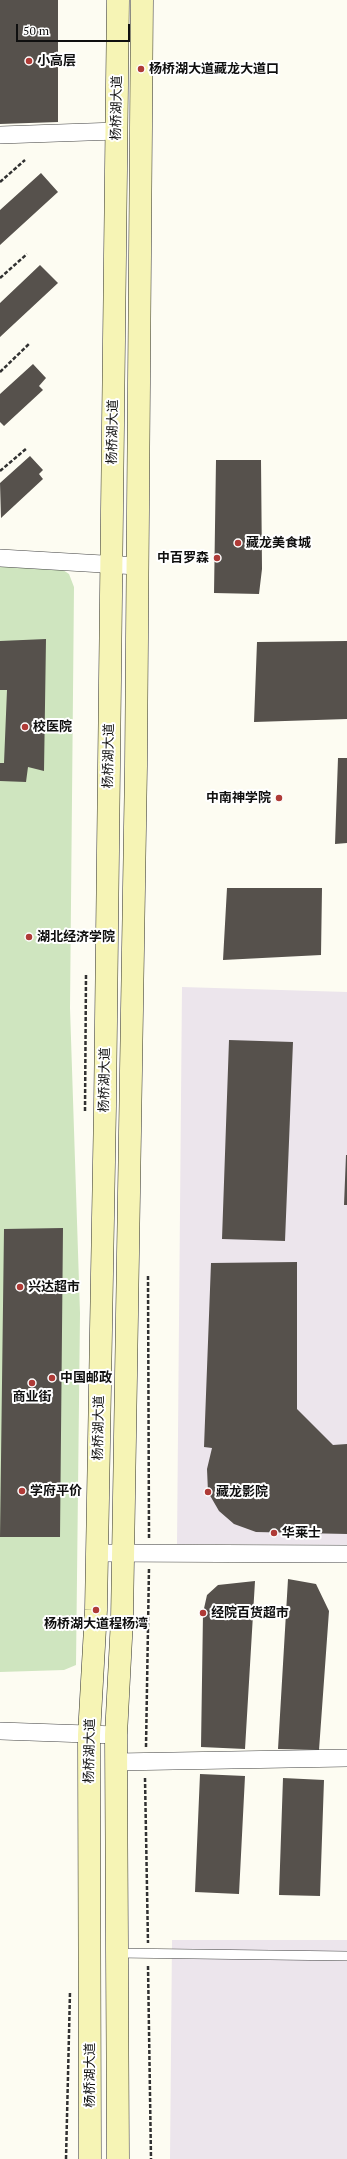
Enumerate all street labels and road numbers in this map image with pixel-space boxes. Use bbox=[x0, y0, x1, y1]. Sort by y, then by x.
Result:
street label: 杨桥湖大道 bbox=[109, 75, 125, 141]
street label: 杨桥湖大道 bbox=[105, 399, 121, 465]
street label: 杨桥湖大道 bbox=[101, 723, 117, 789]
street label: 杨桥湖大道 bbox=[97, 1047, 113, 1113]
street label: 杨桥湖大道 bbox=[91, 1395, 107, 1461]
street label: 杨桥湖大道 bbox=[82, 1718, 98, 1784]
street label: 杨桥湖大道 bbox=[82, 2043, 98, 2107]

